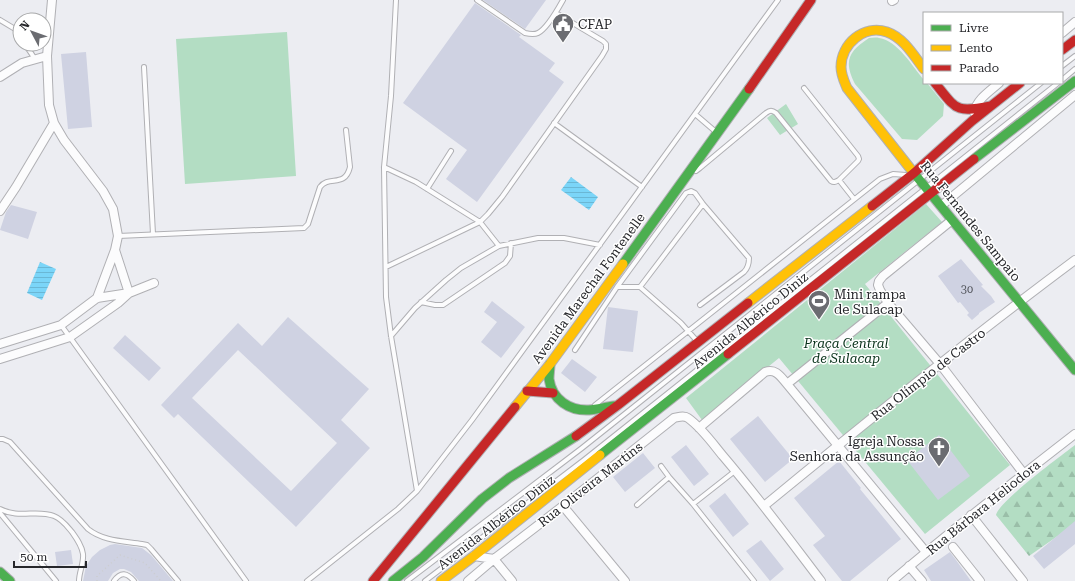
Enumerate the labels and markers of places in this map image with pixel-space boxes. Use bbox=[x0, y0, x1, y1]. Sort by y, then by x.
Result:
public building icon: CFAP bbox=[550, 11, 576, 44]
place label: CFAP bbox=[578, 17, 612, 32]
place label: Mini rampa de Sulacap bbox=[834, 287, 906, 317]
sports icon: Mini rampa de Sulacap bbox=[806, 288, 832, 321]
place label: Igreja Nossa Senhora da Assunção bbox=[790, 434, 924, 464]
church icon: Igreja Nossa Senhora da Assunção bbox=[926, 435, 952, 468]

